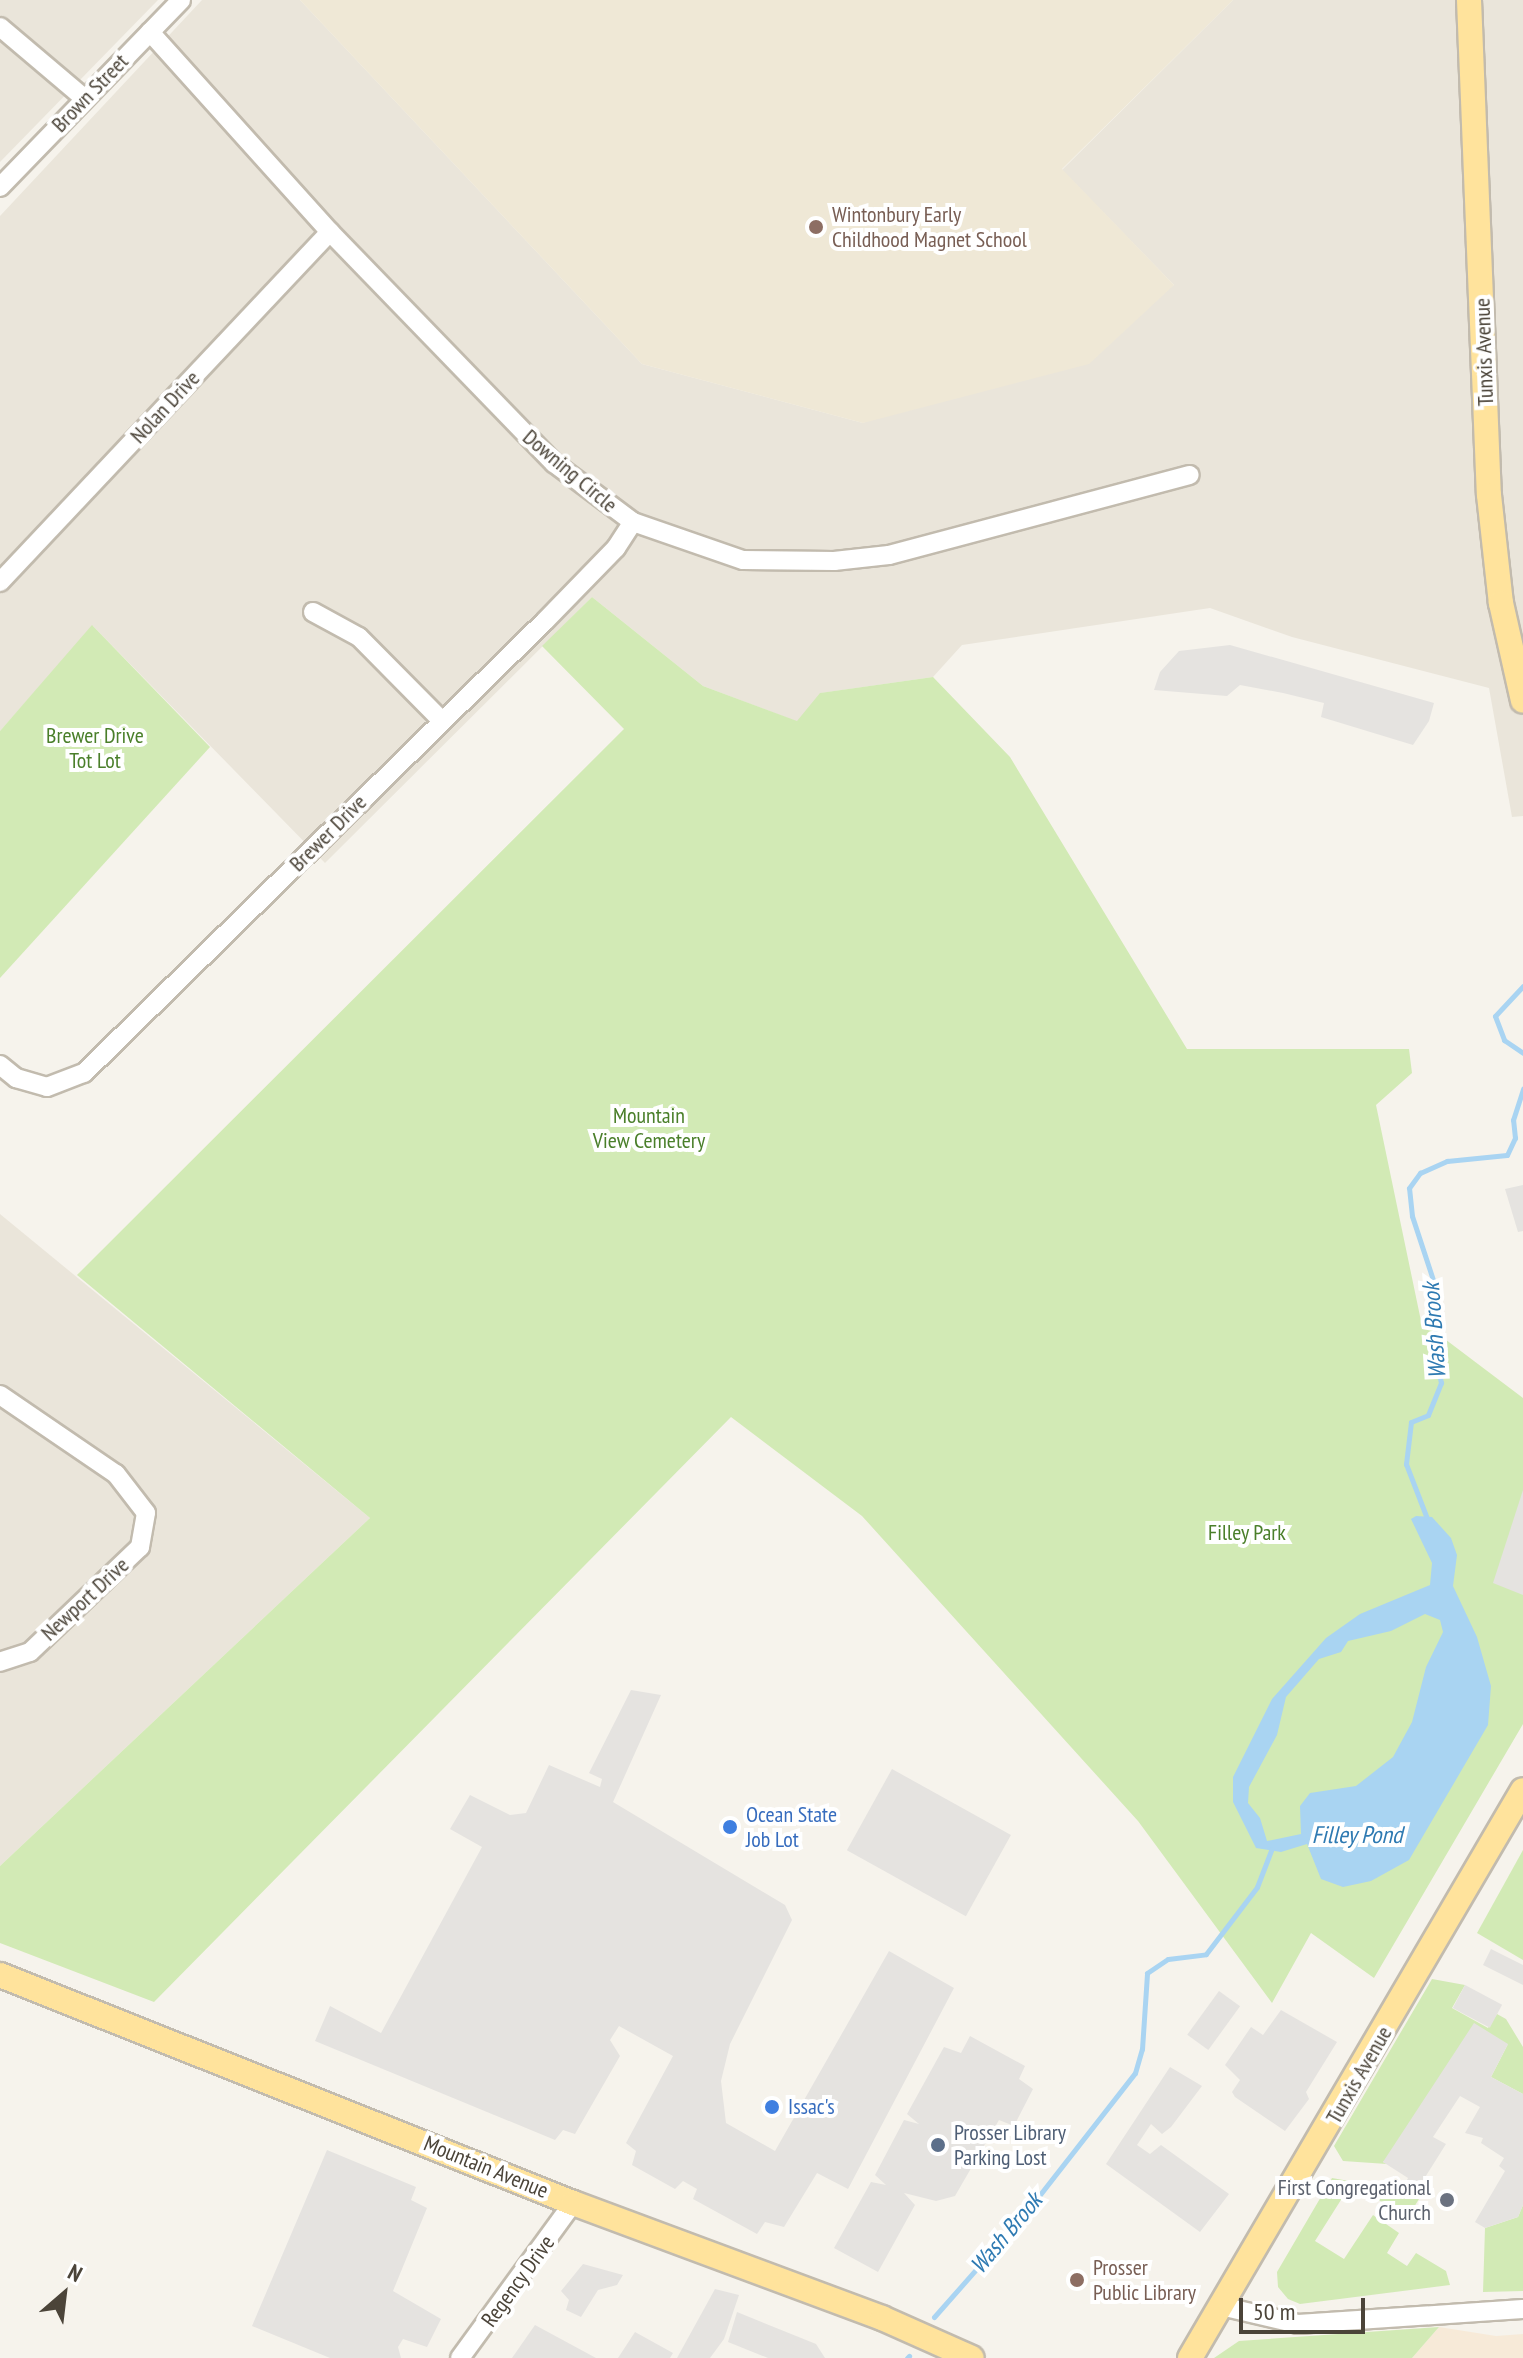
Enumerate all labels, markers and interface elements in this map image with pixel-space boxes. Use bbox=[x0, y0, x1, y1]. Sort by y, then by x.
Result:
street label: Brown Street bbox=[46, 48, 134, 138]
place label: Wintonbury Early Childhood Magnet School bbox=[832, 201, 1027, 252]
marker: Wintonbury Early Childhood Magnet School bbox=[807, 218, 825, 236]
street label: Tunxis Avenue bbox=[1469, 297, 1499, 407]
street label: Nolan Drive bbox=[125, 365, 205, 449]
street label: Downing Circle bbox=[517, 424, 623, 518]
park label: Brewer Drive Tot Lot bbox=[46, 722, 144, 774]
street label: Brewer Drive bbox=[284, 789, 372, 877]
park label: Mountain View Cemetery bbox=[593, 1102, 705, 1154]
water label: Wash Brook bbox=[1416, 1282, 1452, 1380]
park label: Filley Park bbox=[1208, 1520, 1286, 1546]
street label: Newport Drive bbox=[36, 1552, 134, 1646]
place label: Ocean State Job Lot bbox=[746, 1801, 837, 1852]
marker: Ocean State Job Lot bbox=[721, 1818, 739, 1836]
water label: Filley Pond bbox=[1311, 1821, 1403, 1849]
street label: Tunxis Avenue bbox=[1320, 2021, 1398, 2129]
place label: Issac's bbox=[788, 2094, 835, 2120]
marker: Issac's bbox=[763, 2098, 781, 2116]
place label: Prosser Library Parking Lost bbox=[954, 2119, 1066, 2170]
street label: Mountain Avenue bbox=[420, 2130, 552, 2204]
marker: Prosser Library Parking Lost bbox=[929, 2136, 947, 2154]
place label: First Congregational Church bbox=[1278, 2174, 1431, 2226]
water label: Wash Brook bbox=[964, 2187, 1048, 2279]
marker: First Congregational Church bbox=[1438, 2191, 1456, 2209]
street label: Regency Drive bbox=[476, 2230, 560, 2332]
north arrow bbox=[24, 2254, 104, 2334]
place label: Prosser Public Library bbox=[1093, 2254, 1196, 2306]
text: N bbox=[63, 2258, 87, 2288]
marker: Prosser Public Library bbox=[1068, 2271, 1086, 2289]
scale bar bbox=[1243, 2282, 1369, 2332]
text: 50 m bbox=[1253, 2296, 1295, 2327]

